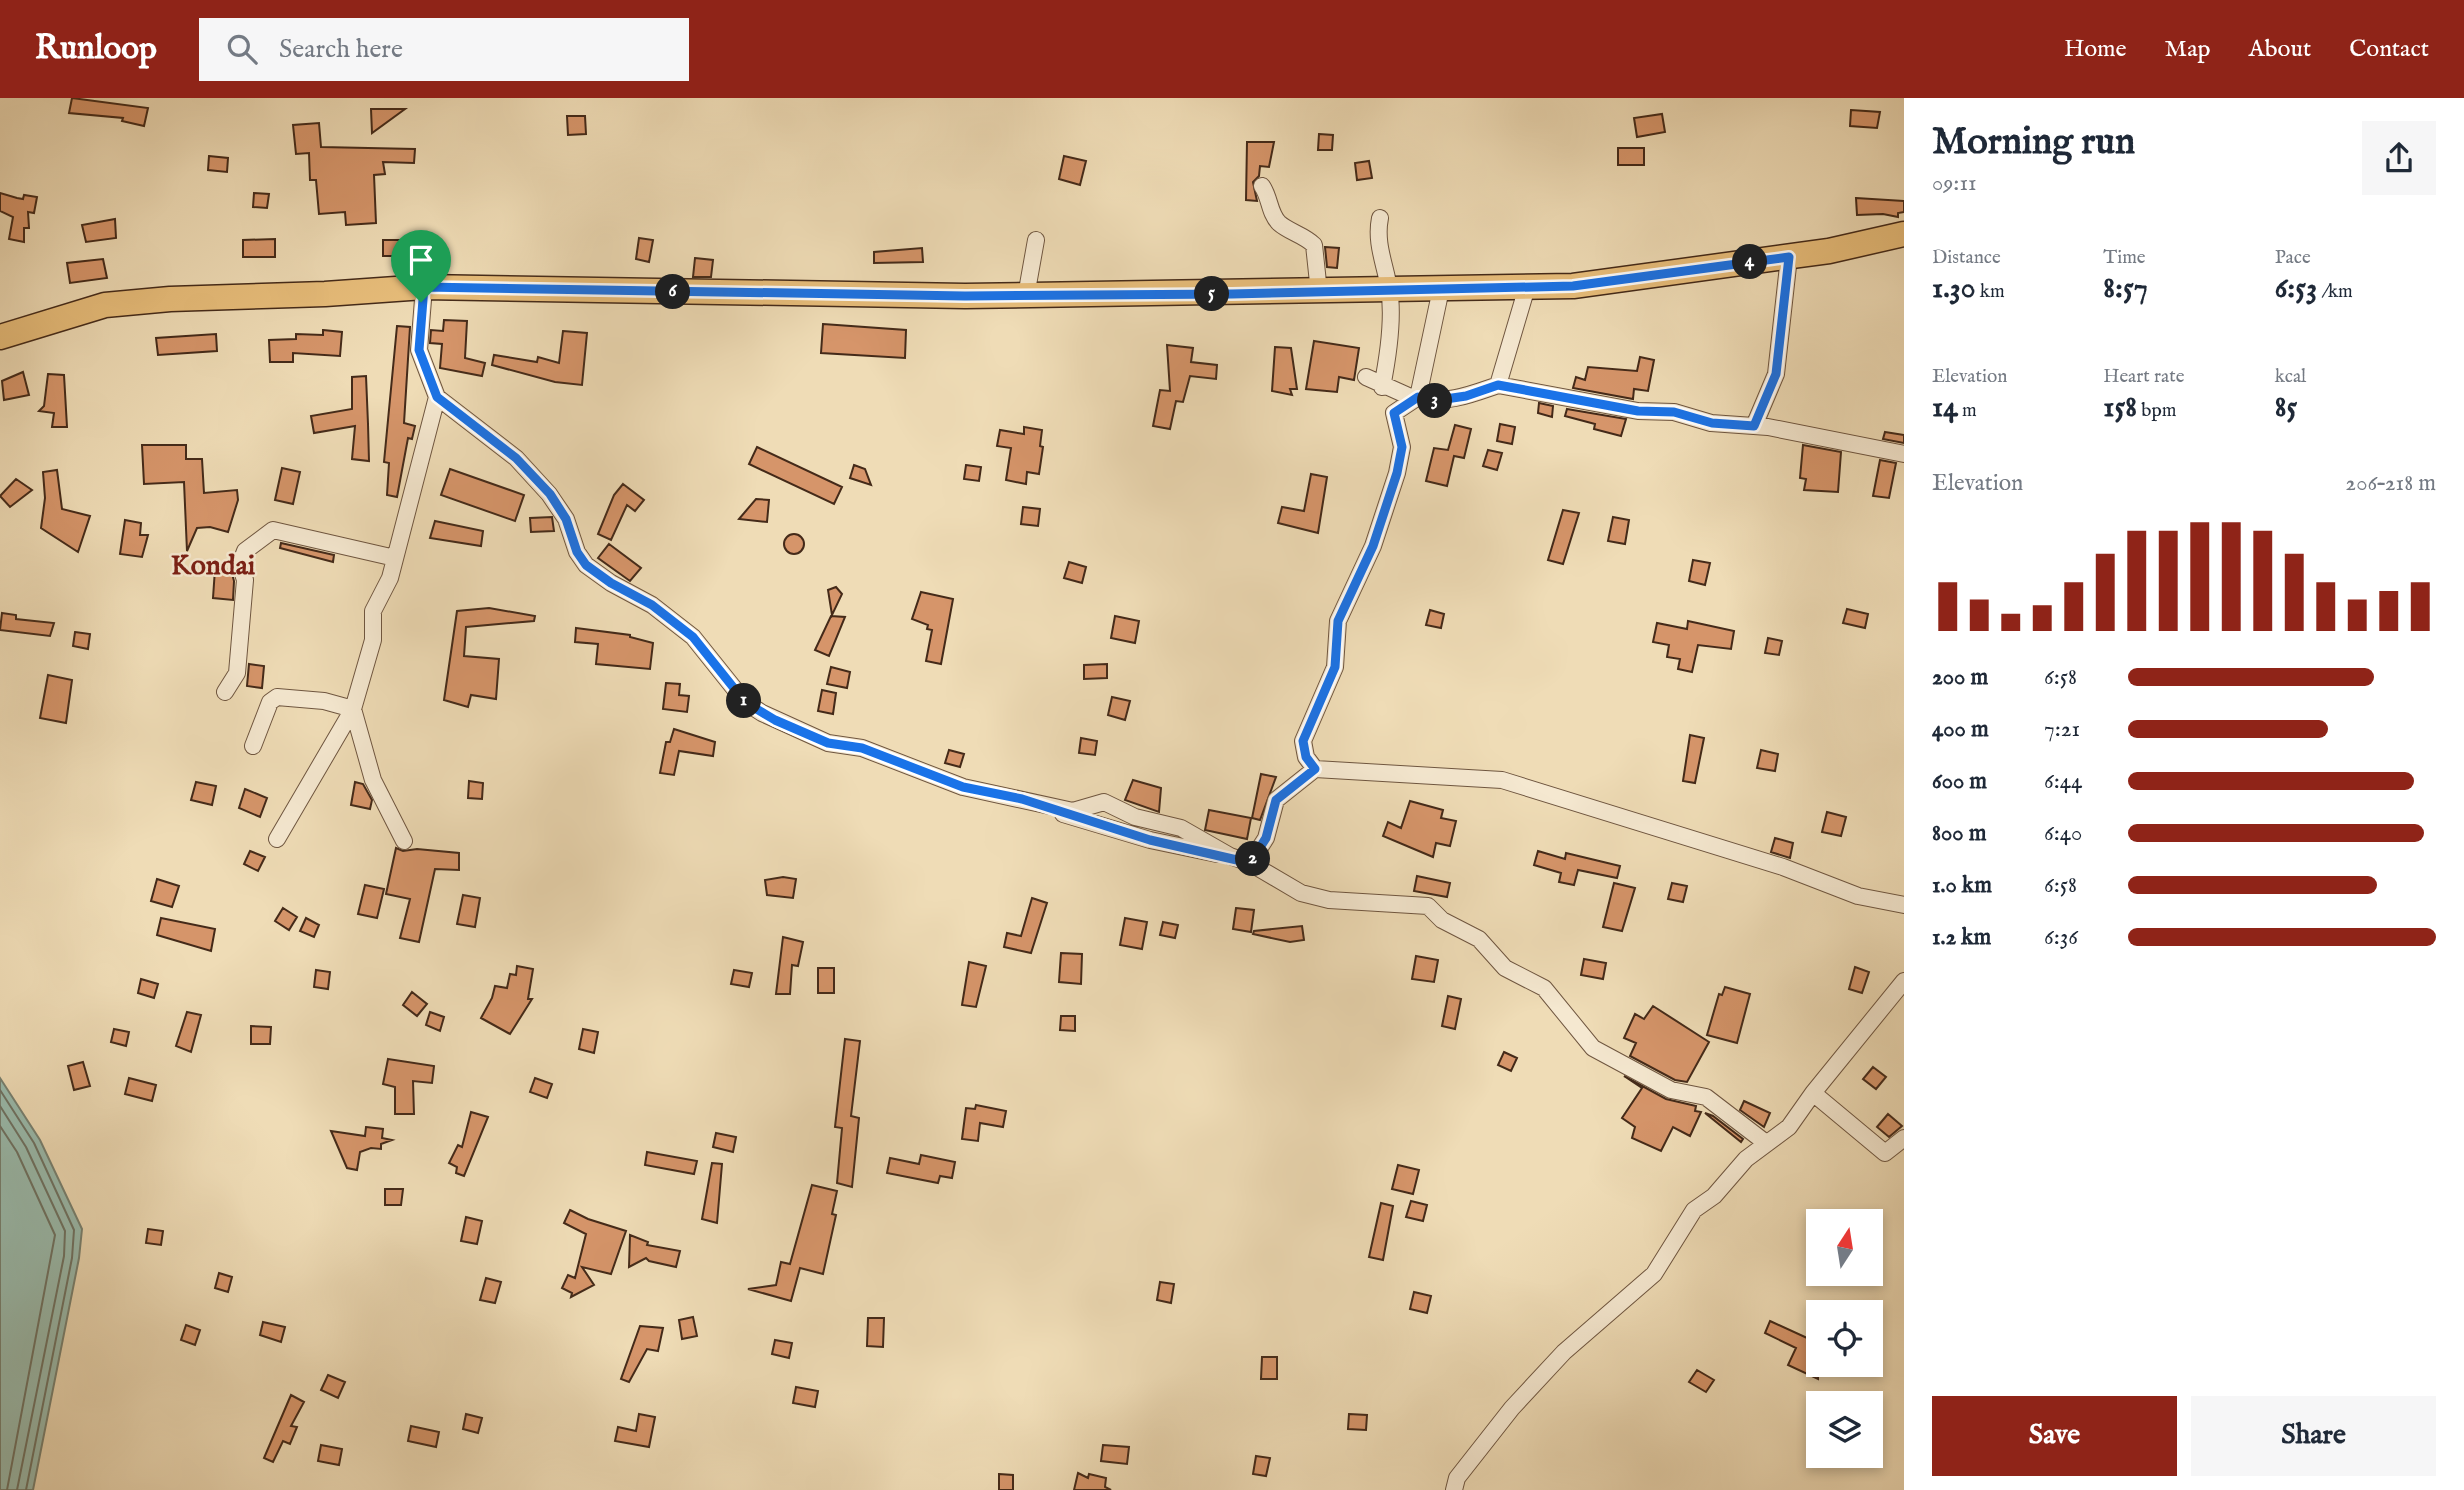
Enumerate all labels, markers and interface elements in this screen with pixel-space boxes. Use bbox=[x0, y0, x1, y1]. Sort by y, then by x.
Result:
search box bbox=[199, 18, 689, 81]
text: Runloop bbox=[35, 28, 157, 70]
icon: search bbox=[223, 30, 261, 68]
text: Search here bbox=[279, 33, 403, 66]
text: Home bbox=[2064, 34, 2127, 65]
text: Map bbox=[2165, 34, 2211, 65]
text: About bbox=[2249, 34, 2311, 65]
text: Contact bbox=[2349, 34, 2429, 65]
text: Morning run bbox=[1932, 119, 2135, 167]
button: share bbox=[2362, 121, 2436, 195]
text: 09:11 bbox=[1932, 169, 1977, 198]
pin bbox=[391, 230, 451, 302]
icon: arrive bbox=[402, 241, 440, 279]
pin: 4 bbox=[1732, 244, 1768, 280]
text: Distance bbox=[1932, 246, 2001, 270]
text: Time bbox=[2103, 246, 2146, 270]
text: Pace bbox=[2275, 246, 2311, 270]
text: 4 bbox=[1745, 249, 1754, 273]
text: 1.30 bbox=[1932, 270, 1976, 308]
text: 8:57 bbox=[2103, 270, 2148, 308]
text: 6:53 bbox=[2275, 270, 2317, 308]
pin: 6 bbox=[656, 274, 690, 310]
pin: 5 bbox=[1194, 276, 1230, 312]
text: 6 bbox=[668, 279, 677, 303]
text: km bbox=[1976, 280, 2005, 304]
text: /km bbox=[2317, 280, 2353, 304]
text: 5 bbox=[1208, 281, 1215, 305]
text: Elevation bbox=[1932, 365, 2007, 389]
text: Heart rate bbox=[2103, 365, 2184, 389]
text: kcal bbox=[2275, 365, 2306, 389]
pin: 3 bbox=[1418, 384, 1452, 418]
text: 3 bbox=[1431, 388, 1438, 412]
text: 14 bbox=[1932, 389, 1958, 427]
text: 158 bbox=[2103, 389, 2137, 427]
text: 85 bbox=[2275, 389, 2297, 427]
text: m bbox=[1958, 399, 1977, 423]
text: bpm bbox=[2137, 399, 2176, 423]
text: Elevation bbox=[1932, 469, 2023, 498]
text: 206–218 m bbox=[2345, 469, 2436, 498]
district label: Kondai bbox=[171, 549, 256, 584]
text: 200 m bbox=[1932, 663, 1988, 692]
text: 6:58 bbox=[2044, 663, 2077, 692]
pin: 1 bbox=[726, 684, 762, 718]
text: 1 bbox=[740, 688, 747, 712]
text: 400 m bbox=[1932, 715, 1989, 744]
text: 7:21 bbox=[2044, 715, 2080, 744]
text: 600 m bbox=[1932, 767, 1987, 796]
text: 6:44 bbox=[2044, 767, 2082, 796]
text: 800 m bbox=[1932, 819, 1986, 848]
text: 6:40 bbox=[2044, 819, 2082, 848]
pin: 2 bbox=[1236, 842, 1270, 876]
text: 2 bbox=[1248, 846, 1257, 870]
text: 1.0 km bbox=[1932, 871, 1992, 900]
text: 6:58 bbox=[2044, 871, 2077, 900]
text: 1.2 km bbox=[1932, 923, 1991, 952]
text: 6:36 bbox=[2044, 923, 2078, 952]
north arrow bbox=[1806, 1209, 1883, 1286]
map controls bbox=[1806, 1209, 1883, 1468]
button: locate bbox=[1806, 1300, 1883, 1377]
button: layers bbox=[1806, 1391, 1883, 1468]
button: Save bbox=[1932, 1396, 2177, 1476]
button: Share bbox=[2191, 1396, 2436, 1476]

